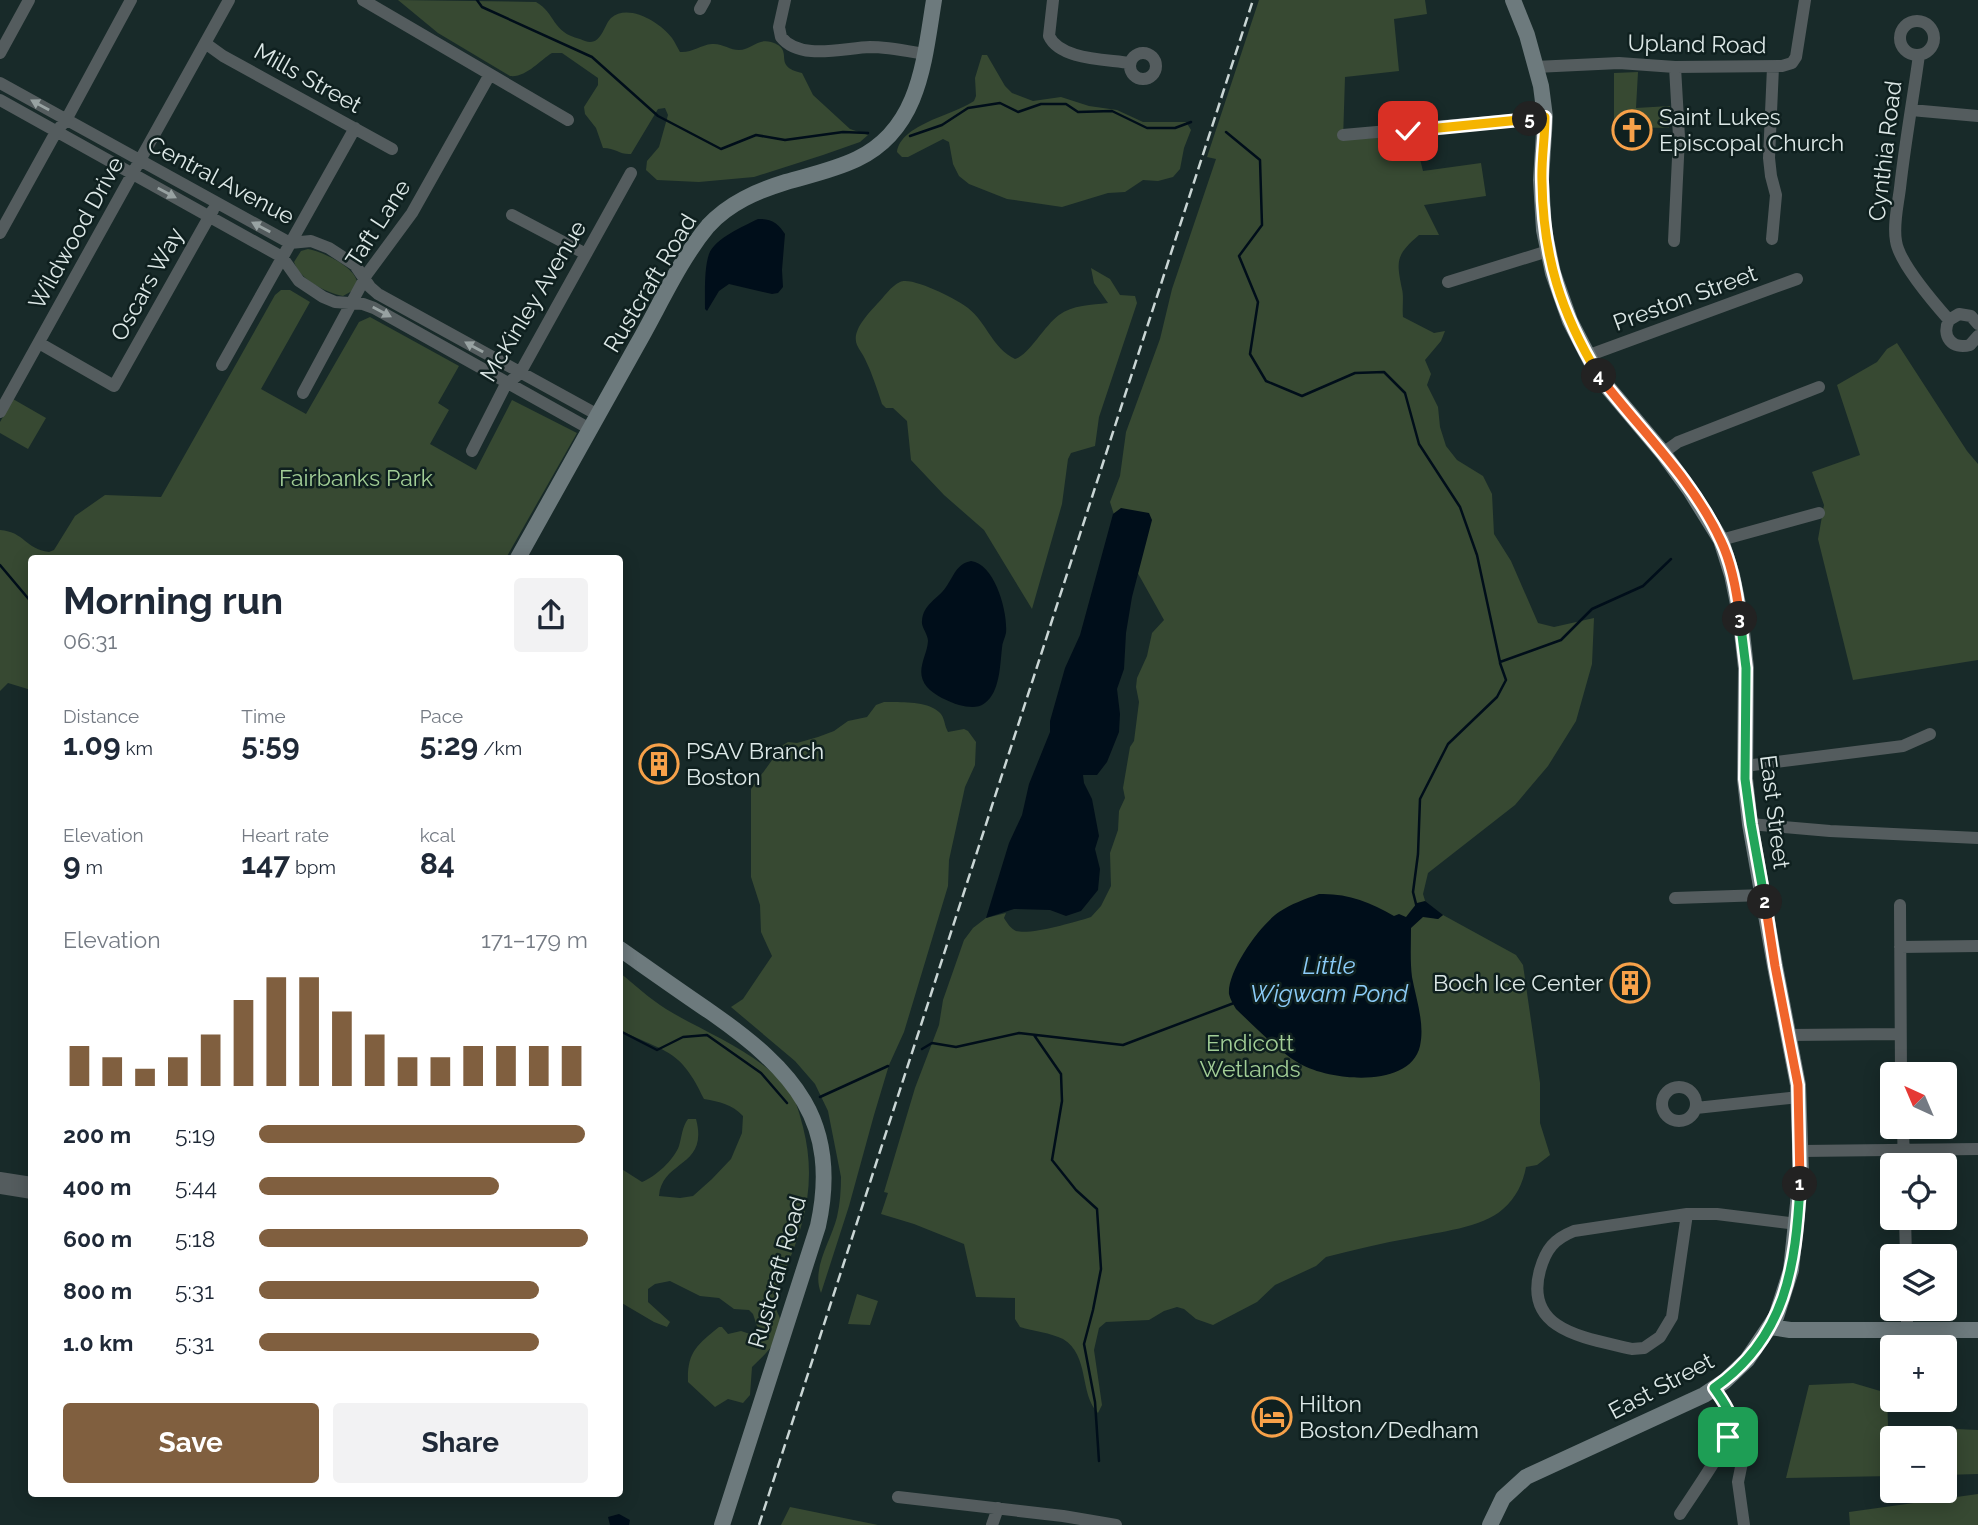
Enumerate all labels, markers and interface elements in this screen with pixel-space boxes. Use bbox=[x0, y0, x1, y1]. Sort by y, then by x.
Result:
street label: Upland Road bbox=[1627, 29, 1767, 58]
street label: Mills Street bbox=[250, 37, 367, 118]
street label: Cynthia Road bbox=[1862, 79, 1907, 223]
one-way arrow bbox=[31, 99, 50, 111]
pin bbox=[1378, 101, 1438, 161]
pin: 5 bbox=[1512, 102, 1548, 136]
place label: Saint Lukes Episcopal Church bbox=[1659, 103, 1844, 156]
text: 5 bbox=[1524, 107, 1535, 129]
church icon: Saint Lukes Episcopal Church bbox=[1611, 109, 1653, 151]
icon: check bbox=[1389, 112, 1427, 150]
street label: Central Avenue bbox=[143, 130, 299, 230]
street label: Wildwood Drive bbox=[22, 152, 129, 314]
street label: Taft Lane bbox=[340, 174, 416, 271]
one-way arrow bbox=[157, 187, 176, 199]
street label: Rustcraft Road bbox=[598, 209, 701, 357]
street label: McKinley Avenue bbox=[474, 215, 591, 386]
one-way arrow bbox=[251, 221, 271, 233]
street label: Oscars Way bbox=[104, 222, 189, 345]
street label: Preston Street bbox=[1609, 259, 1761, 336]
one-way arrow bbox=[372, 307, 392, 318]
one-way arrow bbox=[464, 341, 483, 353]
pin: 4 bbox=[1582, 358, 1616, 394]
text: 4 bbox=[1593, 364, 1604, 386]
park label: Fairbanks Park bbox=[279, 464, 433, 491]
text: Morning run bbox=[63, 578, 283, 623]
button: share bbox=[514, 578, 588, 652]
pin: 3 bbox=[1722, 602, 1758, 636]
text: 3 bbox=[1734, 607, 1745, 629]
text: 06:31 bbox=[63, 627, 117, 654]
text: Distance bbox=[63, 705, 139, 727]
text: Time bbox=[241, 705, 286, 727]
text: Pace bbox=[420, 705, 463, 727]
text: 1.09 bbox=[63, 727, 121, 762]
text: 5:59 bbox=[241, 727, 300, 762]
text: 5:29 bbox=[420, 727, 478, 762]
text: km bbox=[121, 737, 153, 759]
text: /km bbox=[478, 737, 522, 759]
place label: PSAV Branch Boston bbox=[686, 737, 824, 790]
building icon: PSAV Branch Boston bbox=[638, 743, 680, 785]
street label: East Street bbox=[1755, 753, 1796, 871]
text: Elevation bbox=[63, 824, 144, 846]
text: Heart rate bbox=[241, 824, 329, 846]
text: kcal bbox=[420, 824, 455, 846]
text: 9 bbox=[63, 846, 81, 881]
text: 147 bbox=[241, 846, 290, 881]
text: 84 bbox=[420, 846, 455, 881]
text: m bbox=[81, 856, 103, 878]
text: bpm bbox=[290, 856, 336, 878]
pin: 2 bbox=[1748, 884, 1782, 920]
text: 2 bbox=[1759, 890, 1770, 912]
text: Elevation bbox=[63, 926, 161, 953]
text: 171–179 m bbox=[481, 926, 588, 953]
water label: Little Wigwam Pond bbox=[1250, 951, 1409, 1008]
building icon: Boch Ice Center bbox=[1609, 962, 1651, 1004]
place label: Boch Ice Center bbox=[1433, 969, 1603, 996]
park label: Endicott Wetlands bbox=[1199, 1029, 1301, 1082]
north arrow bbox=[1880, 1062, 1956, 1139]
map controls bbox=[1880, 1062, 1957, 1503]
text: 200 m bbox=[63, 1121, 131, 1148]
text: 5:19 bbox=[175, 1121, 215, 1148]
button: locate bbox=[1880, 1153, 1957, 1230]
pin: 1 bbox=[1783, 1166, 1818, 1202]
text: 1 bbox=[1795, 1172, 1804, 1194]
text: 400 m bbox=[63, 1173, 131, 1200]
text: 5:44 bbox=[175, 1173, 217, 1200]
street label: Rustcraft Road bbox=[742, 1193, 811, 1351]
text: 600 m bbox=[63, 1225, 132, 1252]
text: 5:18 bbox=[175, 1225, 215, 1252]
button: layers bbox=[1880, 1244, 1957, 1321]
text: 800 m bbox=[63, 1277, 132, 1304]
text: 5:31 bbox=[175, 1277, 214, 1304]
text: 1.0 km bbox=[63, 1329, 133, 1356]
text: 5:31 bbox=[175, 1329, 214, 1356]
button: + bbox=[1880, 1335, 1957, 1412]
street label: East Street bbox=[1604, 1347, 1718, 1424]
place label: Hilton Boston/Dedham bbox=[1299, 1390, 1479, 1443]
hotel icon: Hilton Boston/Dedham bbox=[1251, 1396, 1293, 1438]
button: Save bbox=[63, 1403, 319, 1483]
button: Share bbox=[333, 1403, 588, 1483]
pin bbox=[1698, 1407, 1758, 1467]
icon: arrive bbox=[1709, 1418, 1747, 1456]
button: − bbox=[1880, 1426, 1957, 1503]

